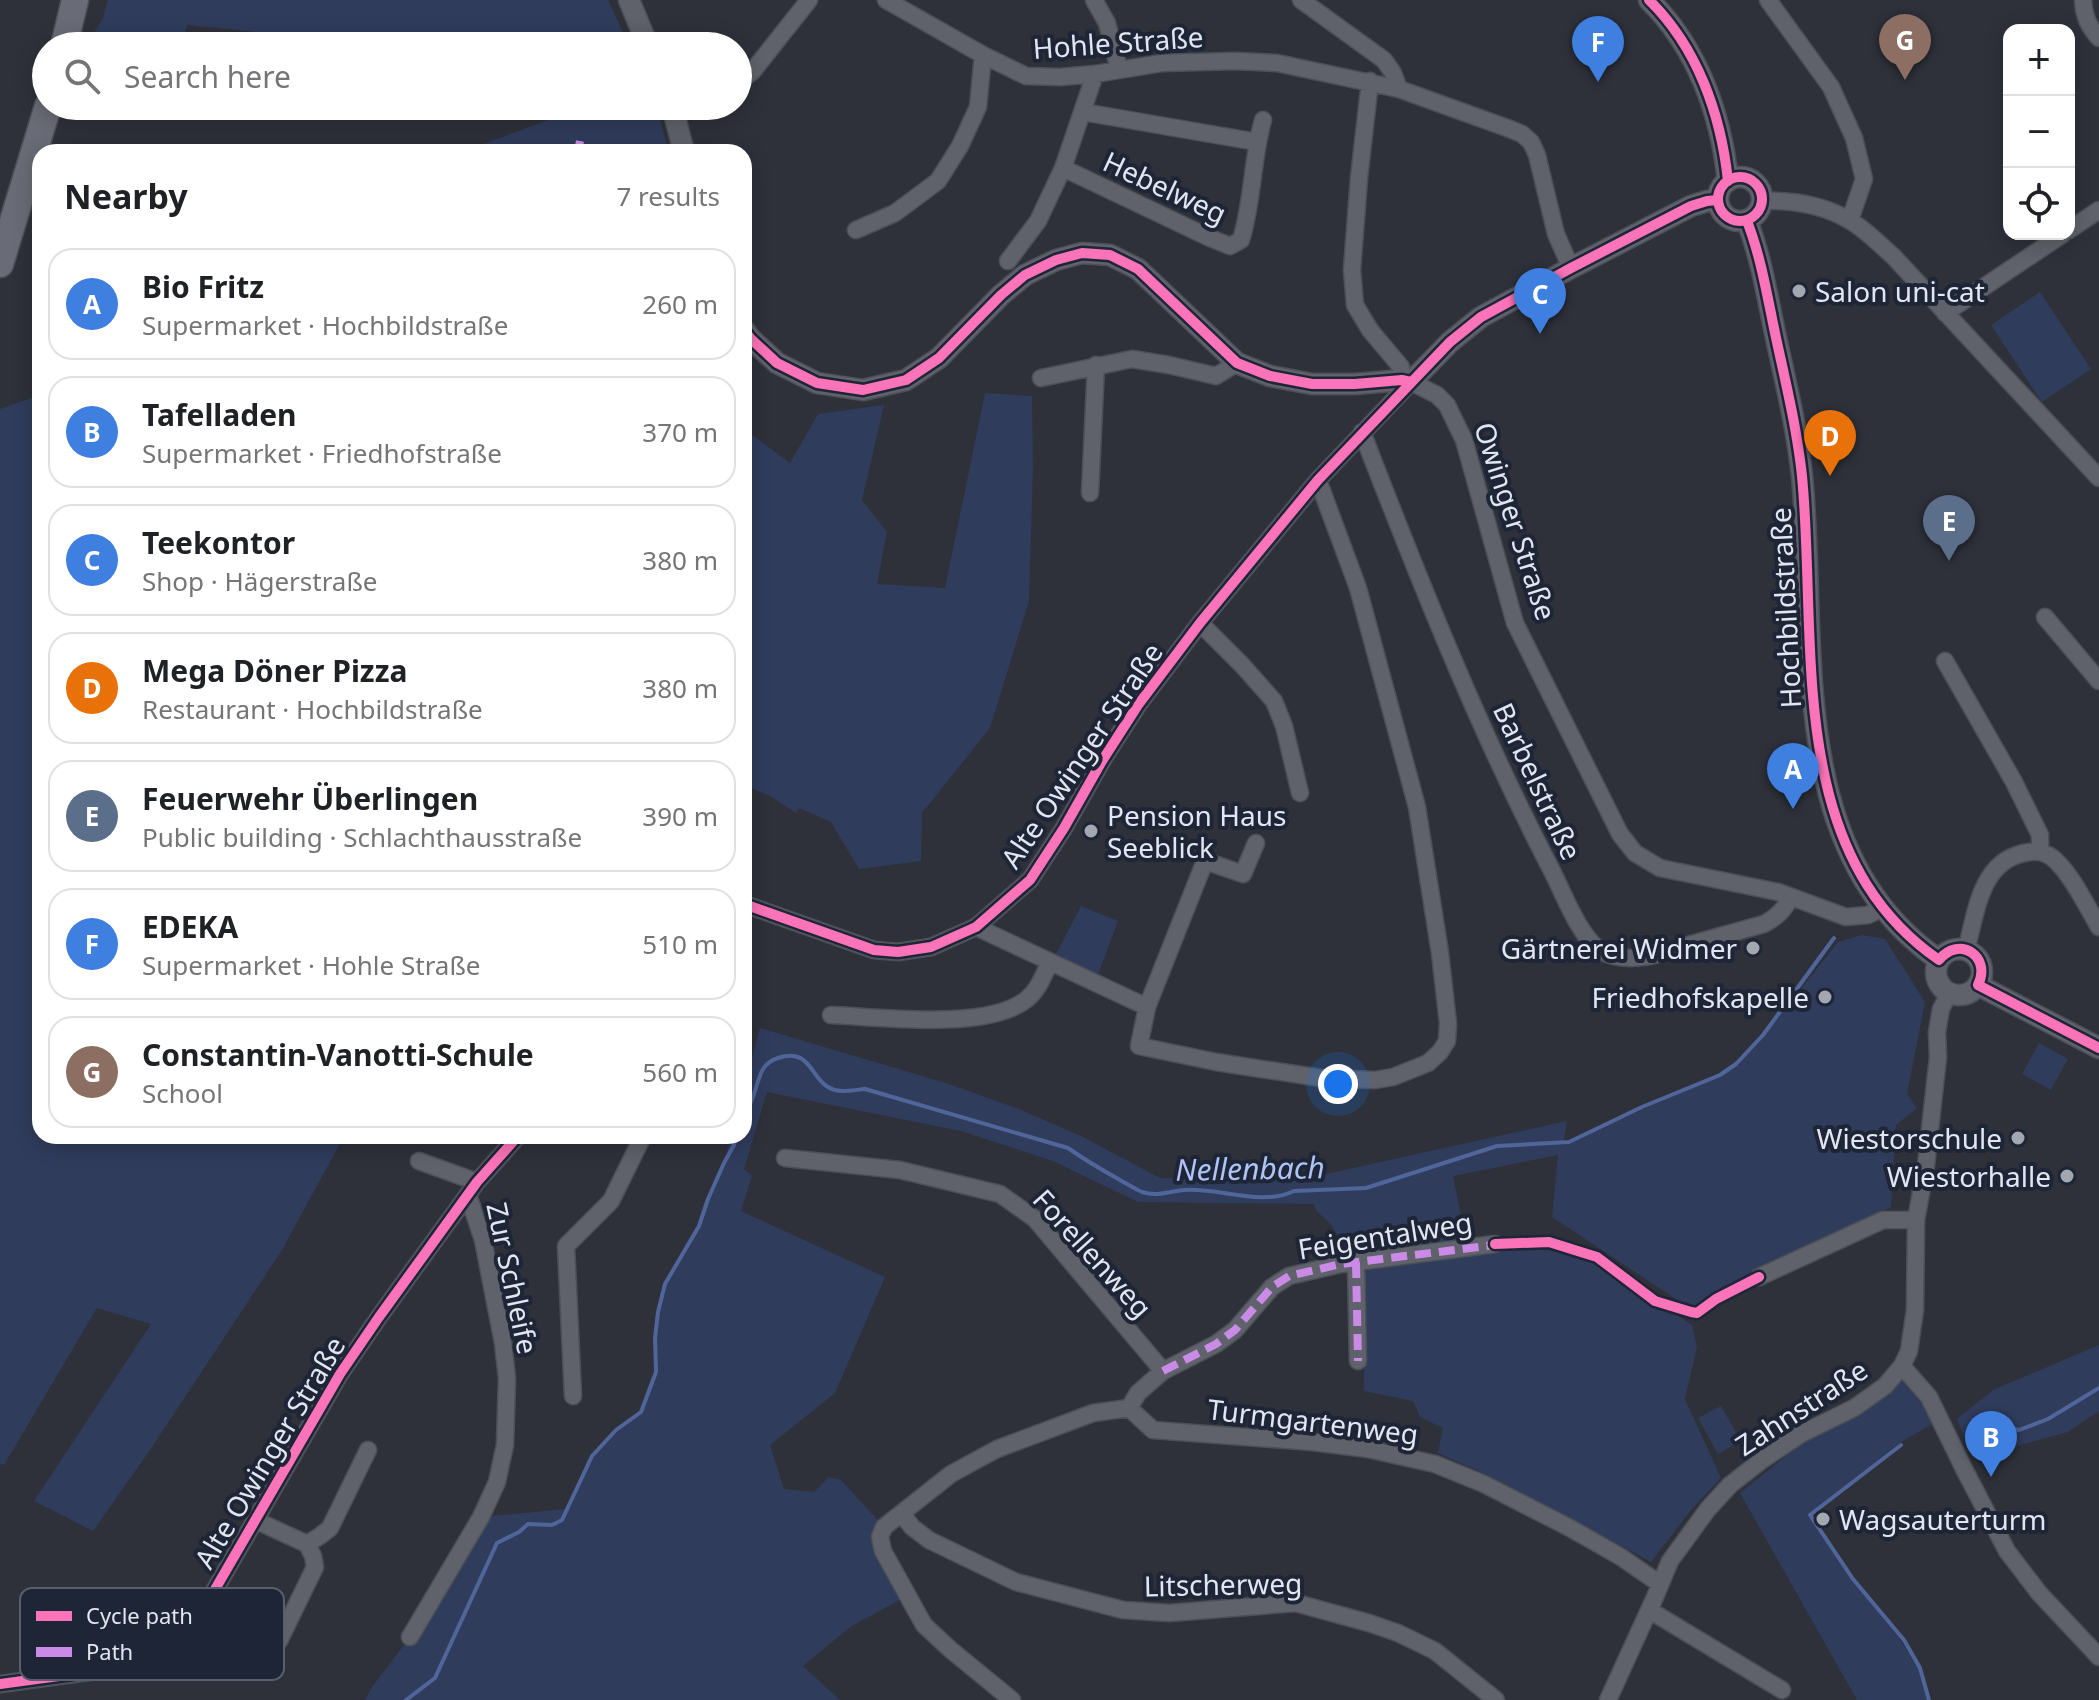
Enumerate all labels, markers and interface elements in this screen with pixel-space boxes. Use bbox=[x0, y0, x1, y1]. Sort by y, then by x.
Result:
pin: G bbox=[1879, 14, 1931, 80]
pin: F bbox=[1572, 16, 1624, 82]
street label: Hohle Straße bbox=[1031, 17, 1205, 67]
map controls bbox=[2003, 24, 2075, 240]
button: + bbox=[2003, 24, 2075, 96]
search box bbox=[32, 32, 752, 120]
icon: search bbox=[60, 54, 104, 98]
text: Search here bbox=[124, 56, 291, 97]
button: − bbox=[2003, 96, 2075, 168]
street label: Hebelweg bbox=[1097, 142, 1233, 232]
button: locate bbox=[2003, 168, 2075, 240]
text: Nearby bbox=[64, 173, 188, 219]
text: 7 results bbox=[616, 178, 720, 214]
text: Bio Fritz bbox=[142, 266, 264, 307]
pin: C bbox=[1514, 268, 1566, 334]
place label: Salon uni-cat bbox=[1815, 272, 1985, 310]
marker: Salon uni-cat bbox=[1790, 282, 1808, 300]
text: A bbox=[83, 286, 101, 322]
text: 260 m bbox=[642, 286, 718, 322]
text: Supermarket · Hochbildstraße bbox=[142, 307, 508, 343]
text: Tafelladen bbox=[142, 394, 297, 435]
pin: D bbox=[1804, 410, 1856, 476]
text: B bbox=[83, 414, 101, 450]
text: 370 m bbox=[642, 414, 718, 450]
street label: Owinger Straße bbox=[1466, 417, 1566, 625]
text: Supermarket · Friedhofstraße bbox=[142, 435, 502, 471]
pin: E bbox=[1923, 495, 1975, 561]
street label: Hochbildstraße bbox=[1761, 507, 1809, 709]
text: Teekontor bbox=[142, 522, 295, 563]
text: C bbox=[84, 542, 100, 578]
text: 380 m bbox=[642, 542, 718, 578]
text: Shop · Hägerstraße bbox=[142, 563, 378, 599]
street label: Alte Owinger Straße bbox=[991, 635, 1171, 875]
text: Mega Döner Pizza bbox=[142, 650, 407, 691]
text: D bbox=[82, 670, 102, 706]
text: 380 m bbox=[642, 670, 718, 706]
text: Restaurant · Hochbildstraße bbox=[142, 691, 483, 727]
street label: Barbelstraße bbox=[1485, 696, 1591, 866]
pin: A bbox=[1767, 743, 1819, 809]
text: Feuerwehr Überlingen bbox=[142, 778, 478, 819]
place label: Pension Haus Seeblick bbox=[1107, 796, 1286, 866]
text: E bbox=[85, 798, 99, 834]
text: 390 m bbox=[642, 798, 718, 834]
text: Public building · Schlachthausstraße bbox=[142, 819, 582, 855]
marker: Pension Haus Seeblick bbox=[1082, 822, 1100, 840]
text: EDEKA bbox=[142, 906, 238, 947]
text: F bbox=[85, 926, 99, 962]
text: 510 m bbox=[642, 926, 718, 962]
place label: Gärtnerei Widmer bbox=[1501, 929, 1737, 967]
marker: Gärtnerei Widmer bbox=[1744, 939, 1762, 957]
text: Supermarket · Hohle Straße bbox=[142, 947, 481, 983]
place label: Friedhofskapelle bbox=[1591, 978, 1809, 1016]
marker: Friedhofskapelle bbox=[1816, 988, 1834, 1006]
text: Constantin-Vanotti-Schule bbox=[142, 1034, 534, 1075]
text: G bbox=[83, 1054, 101, 1090]
text: 560 m bbox=[642, 1054, 718, 1090]
your location bbox=[1318, 1064, 1358, 1104]
text: School bbox=[142, 1075, 223, 1111]
place label: Wiestorschule bbox=[1816, 1119, 2002, 1157]
marker: Wiestorschule bbox=[2009, 1129, 2027, 1147]
water label: Nellenbach bbox=[1175, 1146, 1325, 1190]
place label: Wiestorhalle bbox=[1887, 1157, 2051, 1195]
marker: Wiestorhalle bbox=[2058, 1167, 2076, 1185]
street label: Forellenweg bbox=[1025, 1181, 1161, 1325]
street label: Zur Schleife bbox=[478, 1199, 548, 1357]
street label: Feigentalweg bbox=[1295, 1202, 1475, 1268]
street label: Alte Owinger Straße bbox=[185, 1329, 353, 1575]
street label: Zahnstraße bbox=[1728, 1350, 1874, 1464]
street label: Turmgartenweg bbox=[1206, 1389, 1420, 1453]
pin: B bbox=[1965, 1411, 2017, 1477]
place label: Wagsauterturm bbox=[1839, 1500, 2046, 1538]
marker: Wagsauterturm bbox=[1814, 1510, 1832, 1528]
street label: Litscherweg bbox=[1143, 1564, 1303, 1604]
legend bbox=[20, 1588, 284, 1680]
text: Cycle path bbox=[86, 1600, 193, 1630]
text: Path bbox=[86, 1636, 133, 1666]

